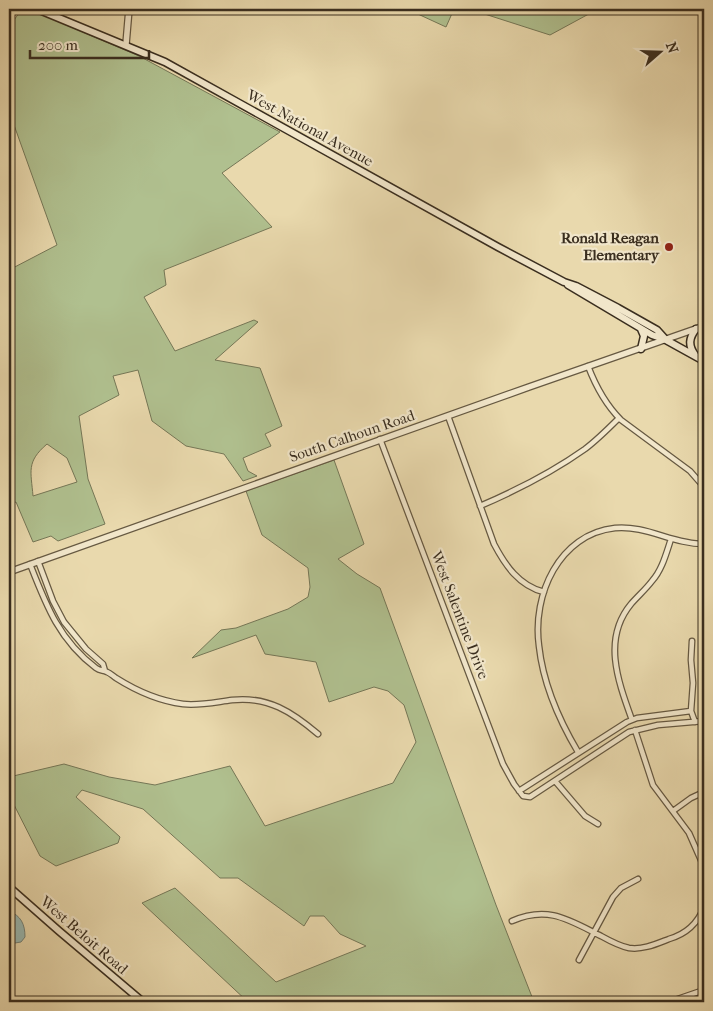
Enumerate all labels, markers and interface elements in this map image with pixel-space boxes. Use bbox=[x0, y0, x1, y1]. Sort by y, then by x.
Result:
scale bar bbox=[30, 28, 149, 60]
north arrow bbox=[636, 28, 686, 78]
text: 200 m bbox=[38, 36, 78, 54]
text: N bbox=[662, 40, 682, 56]
street label: West National Avenue bbox=[243, 85, 377, 171]
place label: Ronald Reagan Elementary bbox=[561, 229, 660, 264]
marker: Ronald Reagan Elementary bbox=[663, 241, 675, 253]
street label: South Calhoun Road bbox=[287, 406, 418, 466]
street label: West Salentine Drive bbox=[427, 547, 493, 682]
street label: West Beloit Road bbox=[36, 891, 132, 978]

